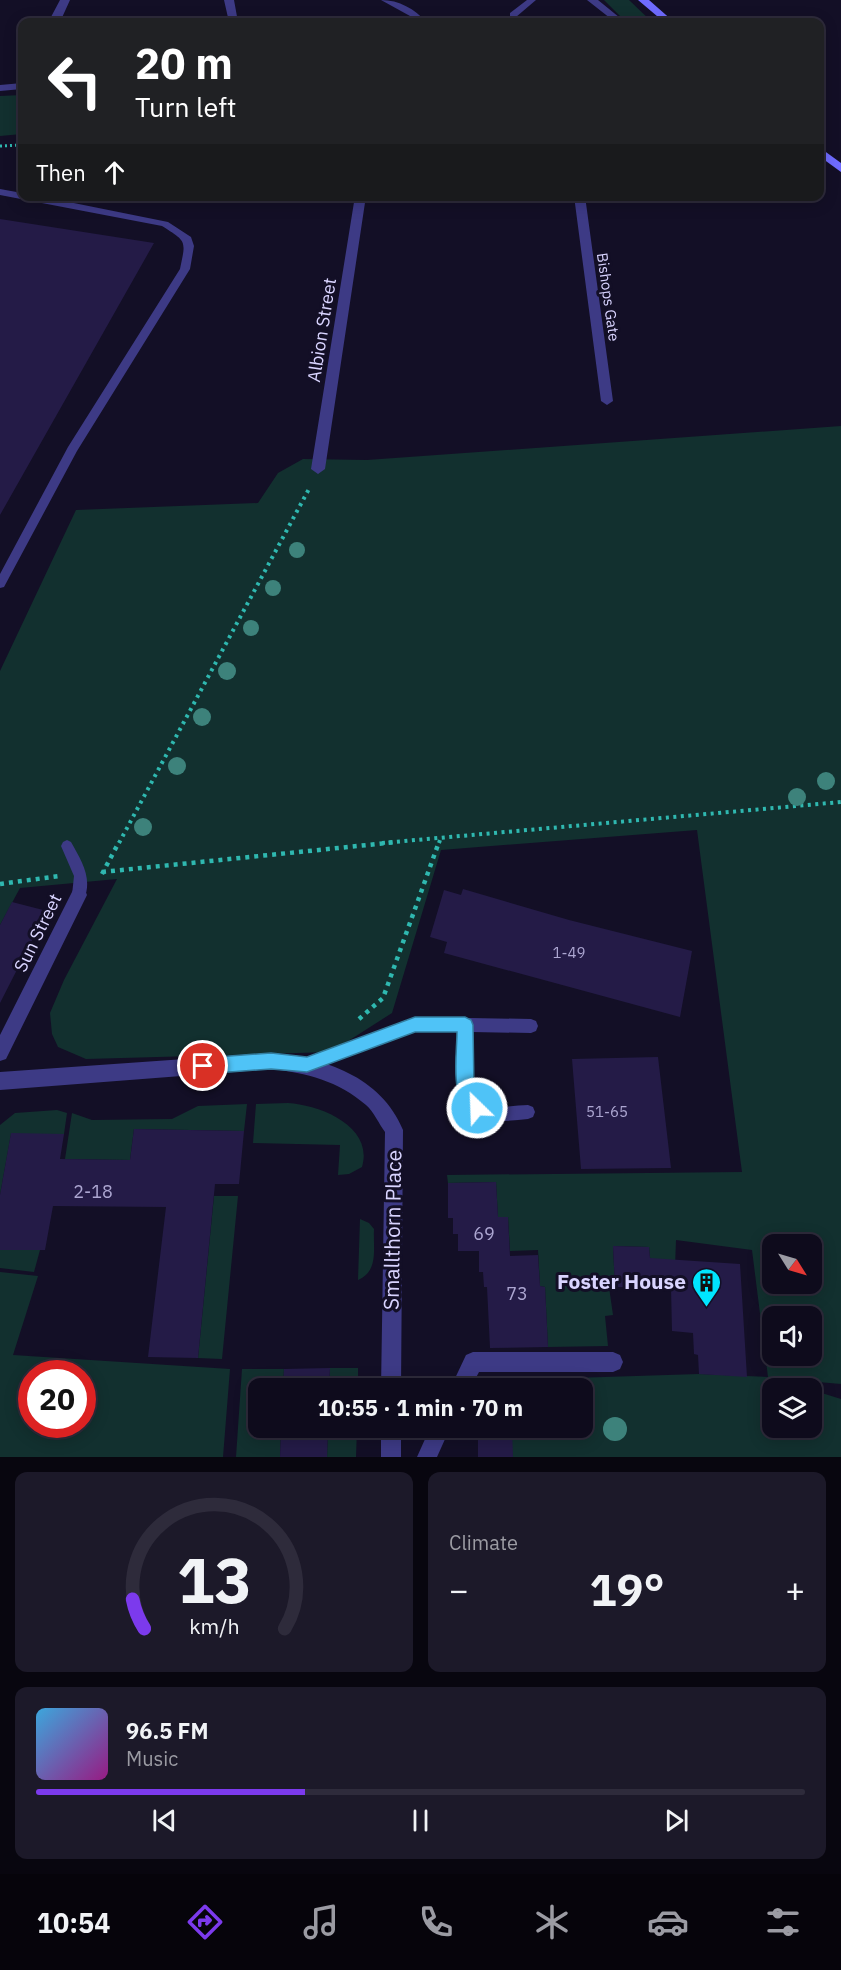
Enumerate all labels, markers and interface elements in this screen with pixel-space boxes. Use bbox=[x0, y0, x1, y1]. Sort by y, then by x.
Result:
text: 20 m bbox=[135, 36, 233, 91]
icon: left bbox=[36, 42, 114, 120]
text: Turn left bbox=[135, 89, 236, 124]
icon: ahead bbox=[98, 156, 131, 189]
text: Then bbox=[36, 158, 86, 187]
street label: Bishops Gate bbox=[593, 251, 624, 342]
street label: Albion Street bbox=[302, 276, 341, 384]
street label: Sun Street bbox=[9, 890, 66, 976]
house number: 1-49 bbox=[553, 943, 586, 962]
pin bbox=[177, 1040, 228, 1091]
icon: arrive bbox=[186, 1049, 219, 1082]
position arrow bbox=[445, 1076, 509, 1140]
house number: 51-65 bbox=[586, 1102, 628, 1121]
street label: Smallthorn Place bbox=[377, 1150, 407, 1310]
house number: 2-18 bbox=[73, 1180, 113, 1203]
house number: 69 bbox=[473, 1222, 495, 1245]
north arrow bbox=[762, 1234, 822, 1294]
map controls bbox=[762, 1234, 822, 1438]
building icon: Foster House bbox=[691, 1266, 723, 1308]
place label: Foster House bbox=[557, 1267, 686, 1295]
house number: 73 bbox=[506, 1282, 528, 1305]
button: sound bbox=[762, 1306, 822, 1366]
speed limit sign: 20 bbox=[18, 1360, 96, 1438]
button: layers bbox=[762, 1378, 822, 1438]
text: 10:55 · 1 min · 70 m bbox=[318, 1393, 523, 1422]
text: Climate bbox=[449, 1529, 518, 1556]
text: 13 bbox=[177, 1539, 251, 1620]
text: 19° bbox=[589, 1560, 665, 1618]
text: − bbox=[449, 1568, 469, 1611]
text: + bbox=[785, 1568, 805, 1611]
text: km/h bbox=[189, 1612, 239, 1640]
text: 96.5 FM bbox=[126, 1716, 209, 1745]
text: Music bbox=[126, 1745, 178, 1772]
icon: previous bbox=[148, 1804, 181, 1837]
icon: pause bbox=[404, 1804, 437, 1837]
icon: next bbox=[660, 1804, 693, 1837]
icon: directions bbox=[184, 1901, 226, 1943]
icon: music bbox=[300, 1901, 342, 1943]
icon: phone bbox=[415, 1901, 457, 1943]
icon: climate bbox=[531, 1901, 573, 1943]
icon: car bbox=[647, 1901, 689, 1943]
icon: filters bbox=[762, 1901, 804, 1943]
text: 10:54 bbox=[37, 1905, 111, 1940]

